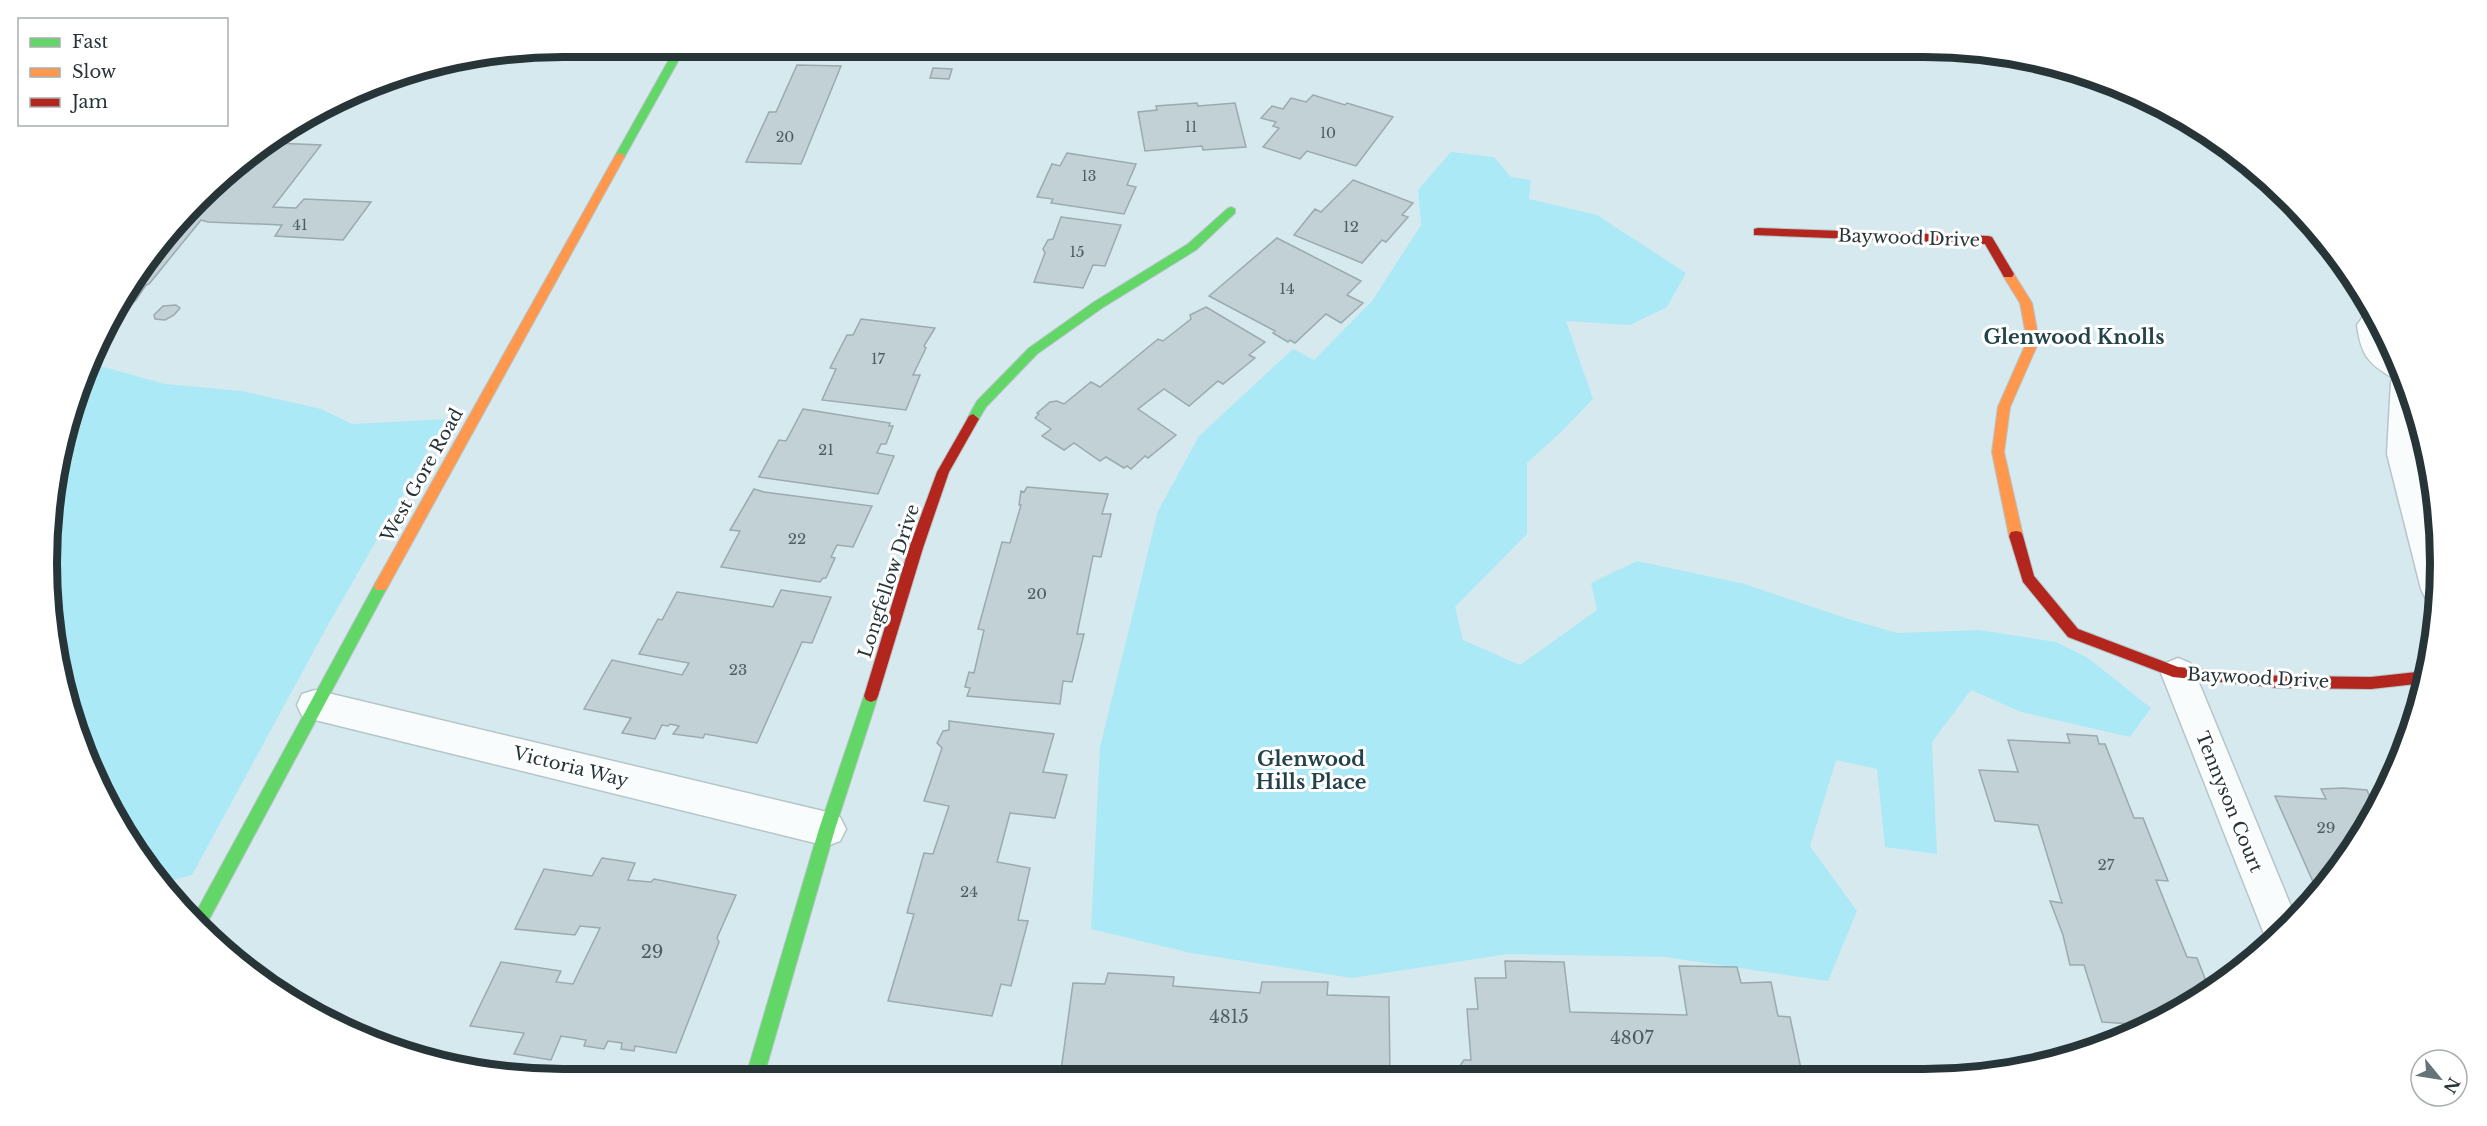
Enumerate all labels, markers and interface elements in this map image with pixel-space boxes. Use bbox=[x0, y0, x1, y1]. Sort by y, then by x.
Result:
legend bbox=[18, 18, 228, 126]
text: Fast bbox=[72, 31, 109, 53]
text: Slow bbox=[72, 61, 117, 83]
text: Jam bbox=[70, 91, 108, 113]
house number: 11 bbox=[1185, 118, 1197, 136]
house number: 10 bbox=[1320, 124, 1336, 142]
house number: 20 bbox=[776, 128, 794, 146]
house number: 13 bbox=[1082, 167, 1096, 185]
house number: 41 bbox=[292, 215, 308, 234]
house number: 12 bbox=[1343, 217, 1359, 236]
street label: Baywood Drive bbox=[1838, 225, 1980, 251]
house number: 15 bbox=[1069, 242, 1085, 261]
house number: 14 bbox=[1279, 279, 1295, 298]
district label: Glenwood Knolls bbox=[1983, 325, 2165, 349]
house number: 17 bbox=[871, 349, 886, 368]
street label: West Gore Road bbox=[376, 404, 468, 547]
house number: 21 bbox=[818, 440, 834, 459]
street label: Longfellow Drive bbox=[854, 501, 924, 661]
house number: 22 bbox=[788, 529, 806, 548]
house number: 20 bbox=[1027, 584, 1047, 603]
house number: 23 bbox=[729, 660, 747, 679]
street label: Baywood Drive bbox=[2186, 663, 2330, 693]
street label: Tennyson Court bbox=[2191, 728, 2267, 876]
street label: Victoria Way bbox=[510, 742, 631, 792]
district label: Glenwood Hills Place bbox=[1256, 747, 1366, 794]
house number: 29 bbox=[2317, 818, 2335, 837]
house number: 27 bbox=[2098, 855, 2115, 874]
house number: 24 bbox=[960, 882, 978, 901]
house number: 29 bbox=[641, 941, 663, 963]
house number: 4815 bbox=[1209, 1006, 1249, 1028]
house number: 4807 bbox=[1610, 1027, 1655, 1049]
north arrow bbox=[2409, 1048, 2469, 1108]
text: N bbox=[2440, 1074, 2464, 1097]

